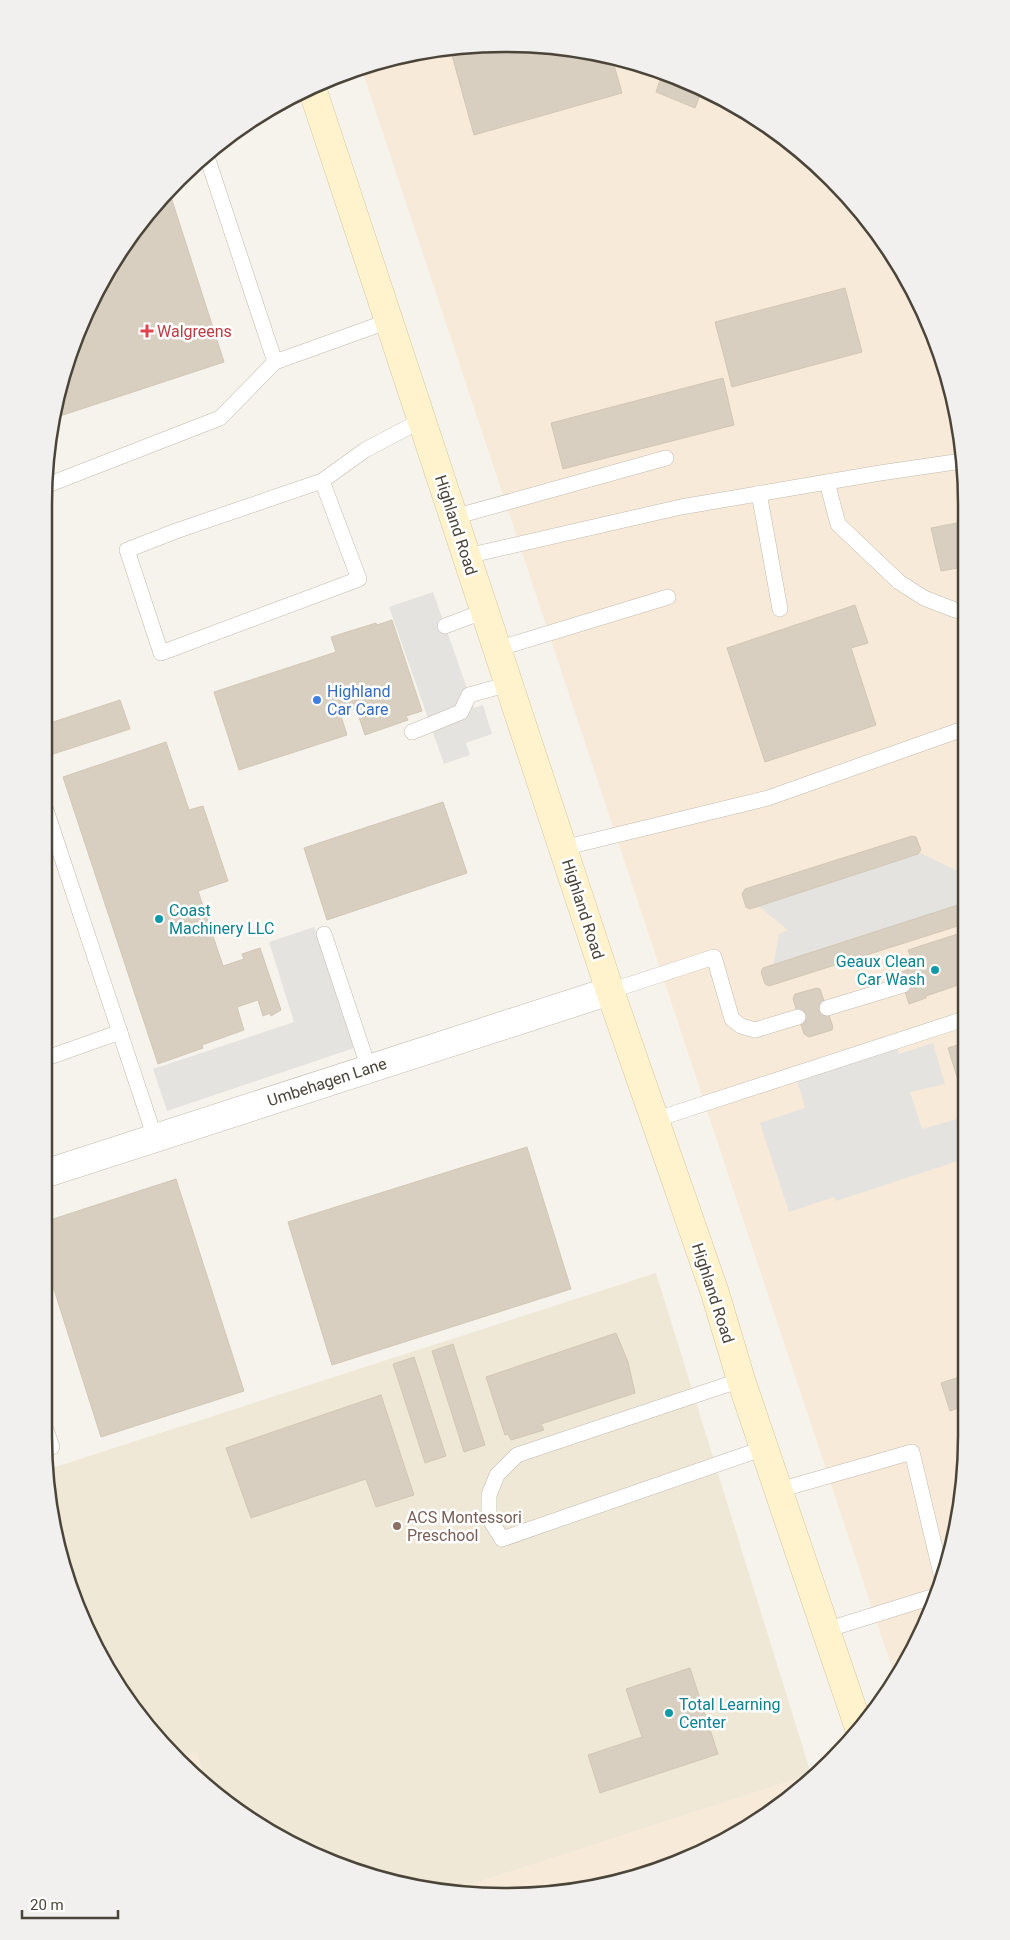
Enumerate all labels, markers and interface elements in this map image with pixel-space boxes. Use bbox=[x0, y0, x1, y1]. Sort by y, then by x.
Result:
place label: Walgreens bbox=[157, 322, 232, 341]
marker: Walgreens bbox=[141, 325, 153, 337]
street label: Highland Road bbox=[431, 472, 481, 578]
place label: Highland Car Care bbox=[327, 682, 391, 719]
marker: Highland Car Care bbox=[311, 694, 323, 706]
street label: Highland Road bbox=[558, 856, 608, 962]
place label: Coast Machinery LLC bbox=[169, 901, 274, 938]
marker: Coast Machinery LLC bbox=[153, 913, 165, 925]
place label: Geaux Clean Car Wash bbox=[836, 952, 925, 989]
marker: Geaux Clean Car Wash bbox=[929, 964, 941, 976]
street label: Umbehagen Lane bbox=[265, 1054, 389, 1110]
street label: Highland Road bbox=[688, 1240, 738, 1346]
place label: ACS Montessori Preschool bbox=[407, 1508, 522, 1545]
marker: ACS Montessori Preschool bbox=[391, 1520, 403, 1532]
place label: Total Learning Center bbox=[679, 1695, 780, 1732]
marker: Total Learning Center bbox=[663, 1707, 675, 1719]
scale bar bbox=[22, 1888, 119, 1920]
text: 20 m bbox=[30, 1896, 64, 1914]

